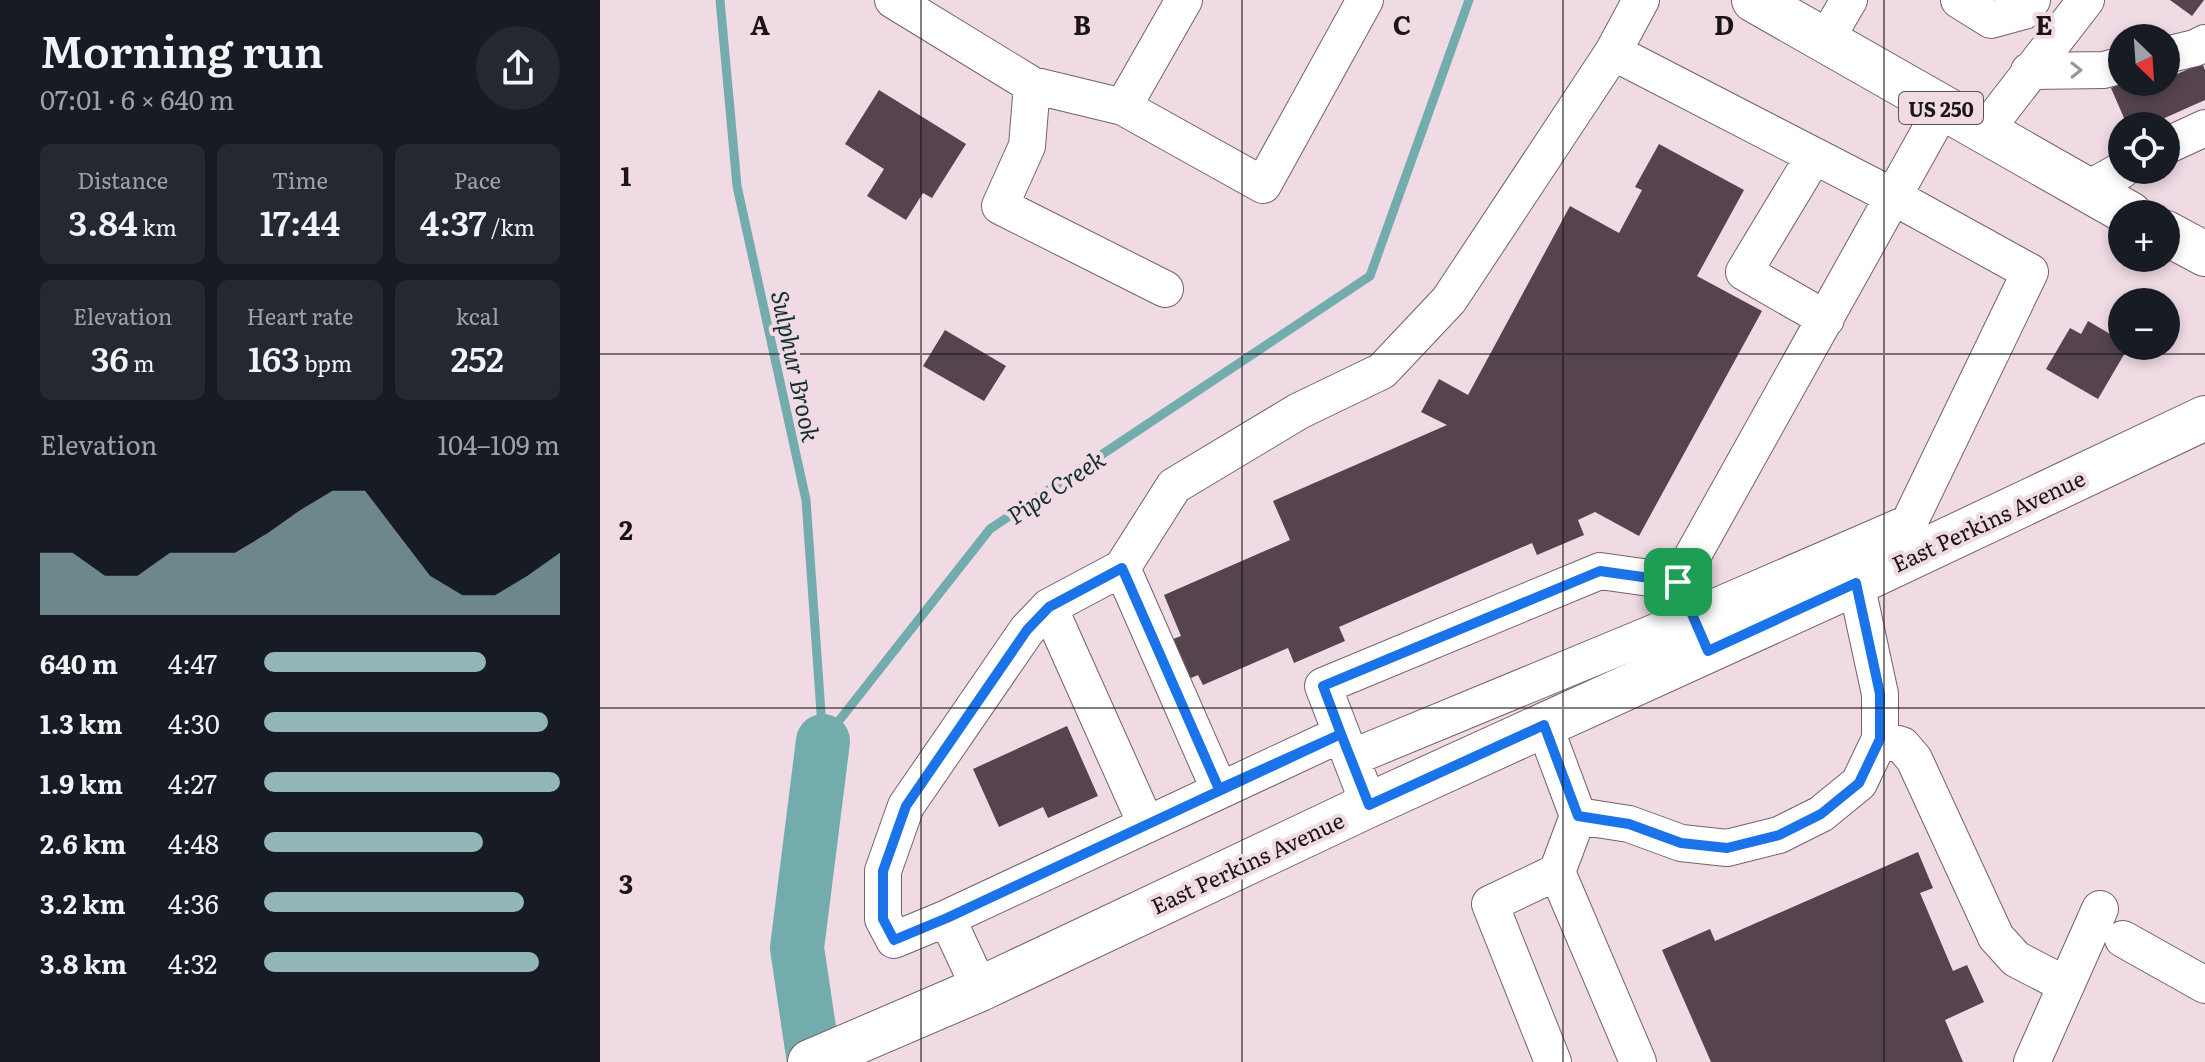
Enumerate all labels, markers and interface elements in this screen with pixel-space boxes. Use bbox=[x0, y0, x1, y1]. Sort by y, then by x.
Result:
text: A bbox=[750, 4, 770, 43]
text: B bbox=[1073, 4, 1091, 43]
text: C bbox=[1393, 4, 1411, 43]
text: D bbox=[1714, 4, 1734, 43]
text: E bbox=[2035, 4, 2053, 43]
text: Morning run bbox=[40, 16, 324, 82]
north arrow bbox=[2108, 24, 2180, 96]
map controls bbox=[2108, 24, 2180, 360]
button: share bbox=[476, 26, 560, 110]
one-way arrow bbox=[2070, 62, 2083, 79]
text: 07:01 · 6 × 640 m bbox=[40, 79, 234, 118]
road number: US 250 bbox=[1899, 92, 1983, 124]
button: locate bbox=[2108, 112, 2180, 184]
text: 1 bbox=[621, 155, 632, 194]
text: Distance bbox=[77, 163, 168, 196]
text: Time bbox=[272, 163, 328, 196]
text: Pace bbox=[454, 163, 501, 196]
text: 3.84 bbox=[69, 196, 138, 246]
text: 17:44 bbox=[260, 196, 340, 246]
text: 4:37 bbox=[420, 196, 486, 246]
button: + bbox=[2108, 200, 2180, 272]
text: km bbox=[138, 210, 177, 243]
text: /km bbox=[486, 210, 535, 243]
water label: Sulphur Brook bbox=[764, 287, 830, 446]
button: − bbox=[2108, 288, 2180, 360]
text: Elevation bbox=[73, 299, 172, 332]
text: Heart rate bbox=[247, 299, 353, 332]
text: kcal bbox=[456, 299, 499, 332]
text: 36 bbox=[91, 332, 129, 382]
text: 163 bbox=[248, 332, 300, 382]
text: 252 bbox=[451, 332, 504, 382]
text: m bbox=[129, 346, 155, 379]
text: bpm bbox=[300, 346, 352, 379]
text: Elevation bbox=[40, 424, 158, 463]
text: 104–109 m bbox=[437, 424, 560, 463]
water label: Pipe Creek bbox=[999, 440, 1112, 532]
street label: East Perkins Avenue bbox=[1886, 461, 2090, 579]
text: 2 bbox=[619, 509, 633, 548]
pin bbox=[1644, 548, 1712, 616]
icon: arrive bbox=[1656, 560, 1700, 604]
text: 640 m bbox=[40, 643, 118, 682]
text: 4:47 bbox=[168, 643, 217, 682]
text: 1.3 km bbox=[40, 703, 122, 742]
text: 4:30 bbox=[168, 703, 220, 742]
text: 1.9 km bbox=[40, 763, 123, 802]
text: 4:27 bbox=[168, 763, 217, 802]
street label: East Perkins Avenue bbox=[1145, 803, 1349, 921]
text: 2.6 km bbox=[40, 823, 126, 862]
text: 4:48 bbox=[168, 823, 219, 862]
text: 3 bbox=[619, 863, 633, 902]
text: 3.2 km bbox=[40, 883, 126, 922]
text: 4:36 bbox=[168, 883, 219, 922]
text: 3.8 km bbox=[40, 943, 127, 982]
text: 4:32 bbox=[168, 943, 217, 982]

